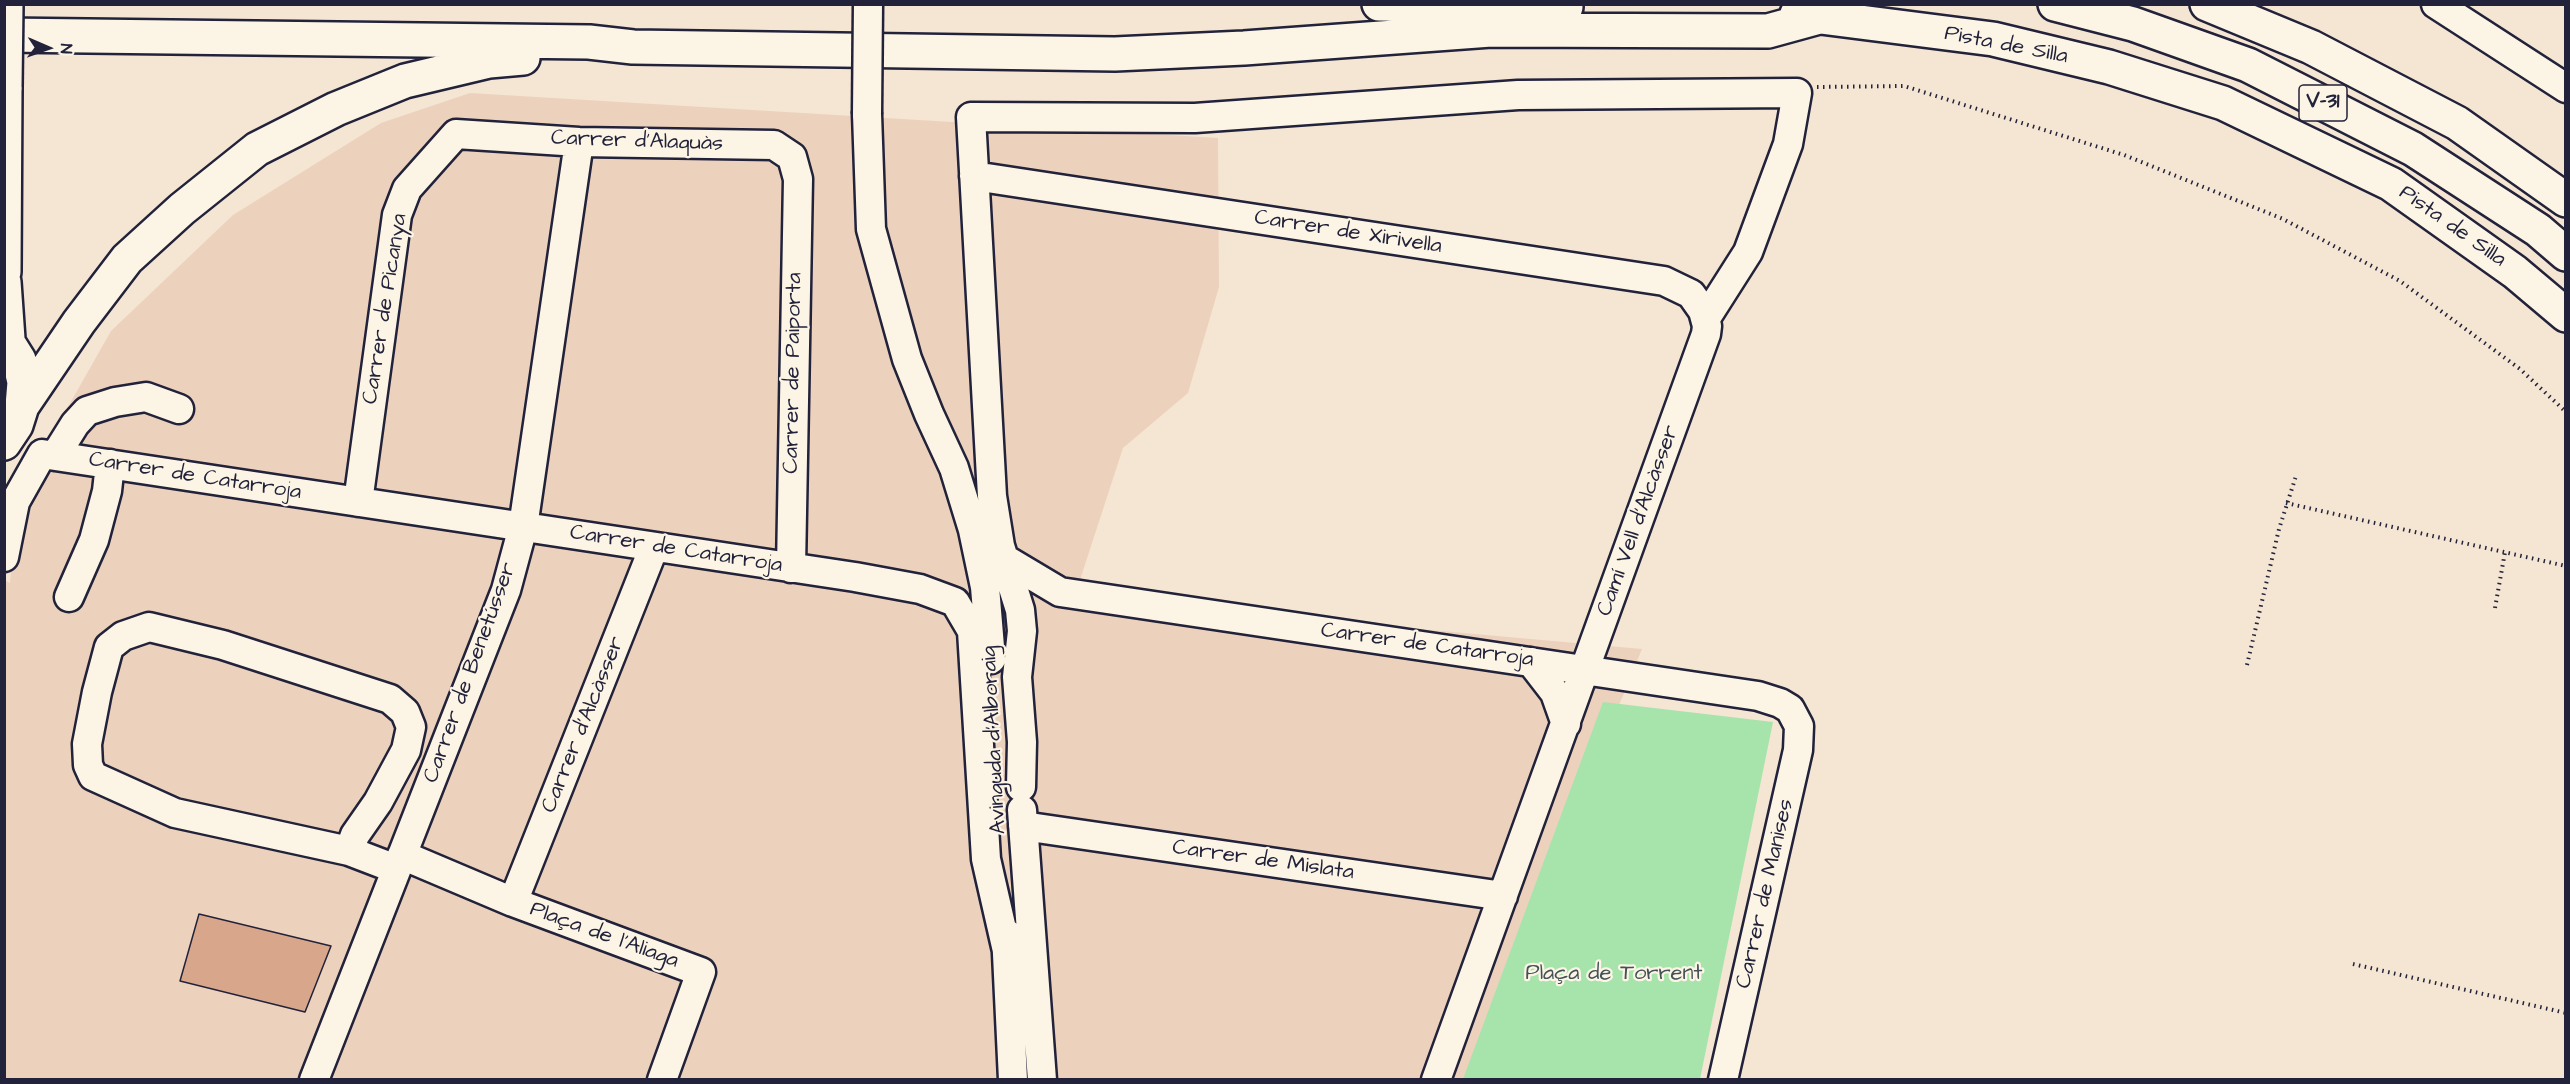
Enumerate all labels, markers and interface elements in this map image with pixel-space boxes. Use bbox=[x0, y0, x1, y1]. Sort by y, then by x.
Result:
north arrow bbox=[18, 18, 78, 78]
street label: Pista de Silla bbox=[1942, 21, 2070, 71]
text: N bbox=[55, 43, 77, 54]
road number: V-31 bbox=[2299, 85, 2347, 121]
street label: Carrer d'Alaquàs bbox=[550, 126, 724, 158]
street label: Pista de Silla bbox=[2393, 180, 2511, 274]
street label: Carrer de Xirivella bbox=[1252, 205, 1444, 261]
street label: Carrer de Picanya bbox=[358, 212, 414, 406]
street label: Carrer de Paiporta bbox=[779, 272, 809, 474]
street label: Camí Vell d'Alcàsser bbox=[1592, 422, 1686, 620]
street label: Carrer de Catarroja bbox=[87, 447, 303, 507]
street label: Carrer de Catarroja bbox=[568, 520, 784, 580]
street label: Carrer de Benetússer bbox=[419, 559, 523, 787]
street label: Carrer de Catarroja bbox=[1319, 618, 1535, 674]
street label: Carrer d'Alcàsser bbox=[537, 633, 631, 817]
street label: Avinguda d’Alboraig bbox=[977, 645, 1013, 835]
street label: Carrer de Manises bbox=[1731, 797, 1801, 991]
street label: Carrer de Mislata bbox=[1170, 835, 1356, 887]
street label: Plaça de l'Aliaga bbox=[526, 897, 682, 975]
park label: Plaça de Torrent bbox=[1526, 961, 1702, 987]

